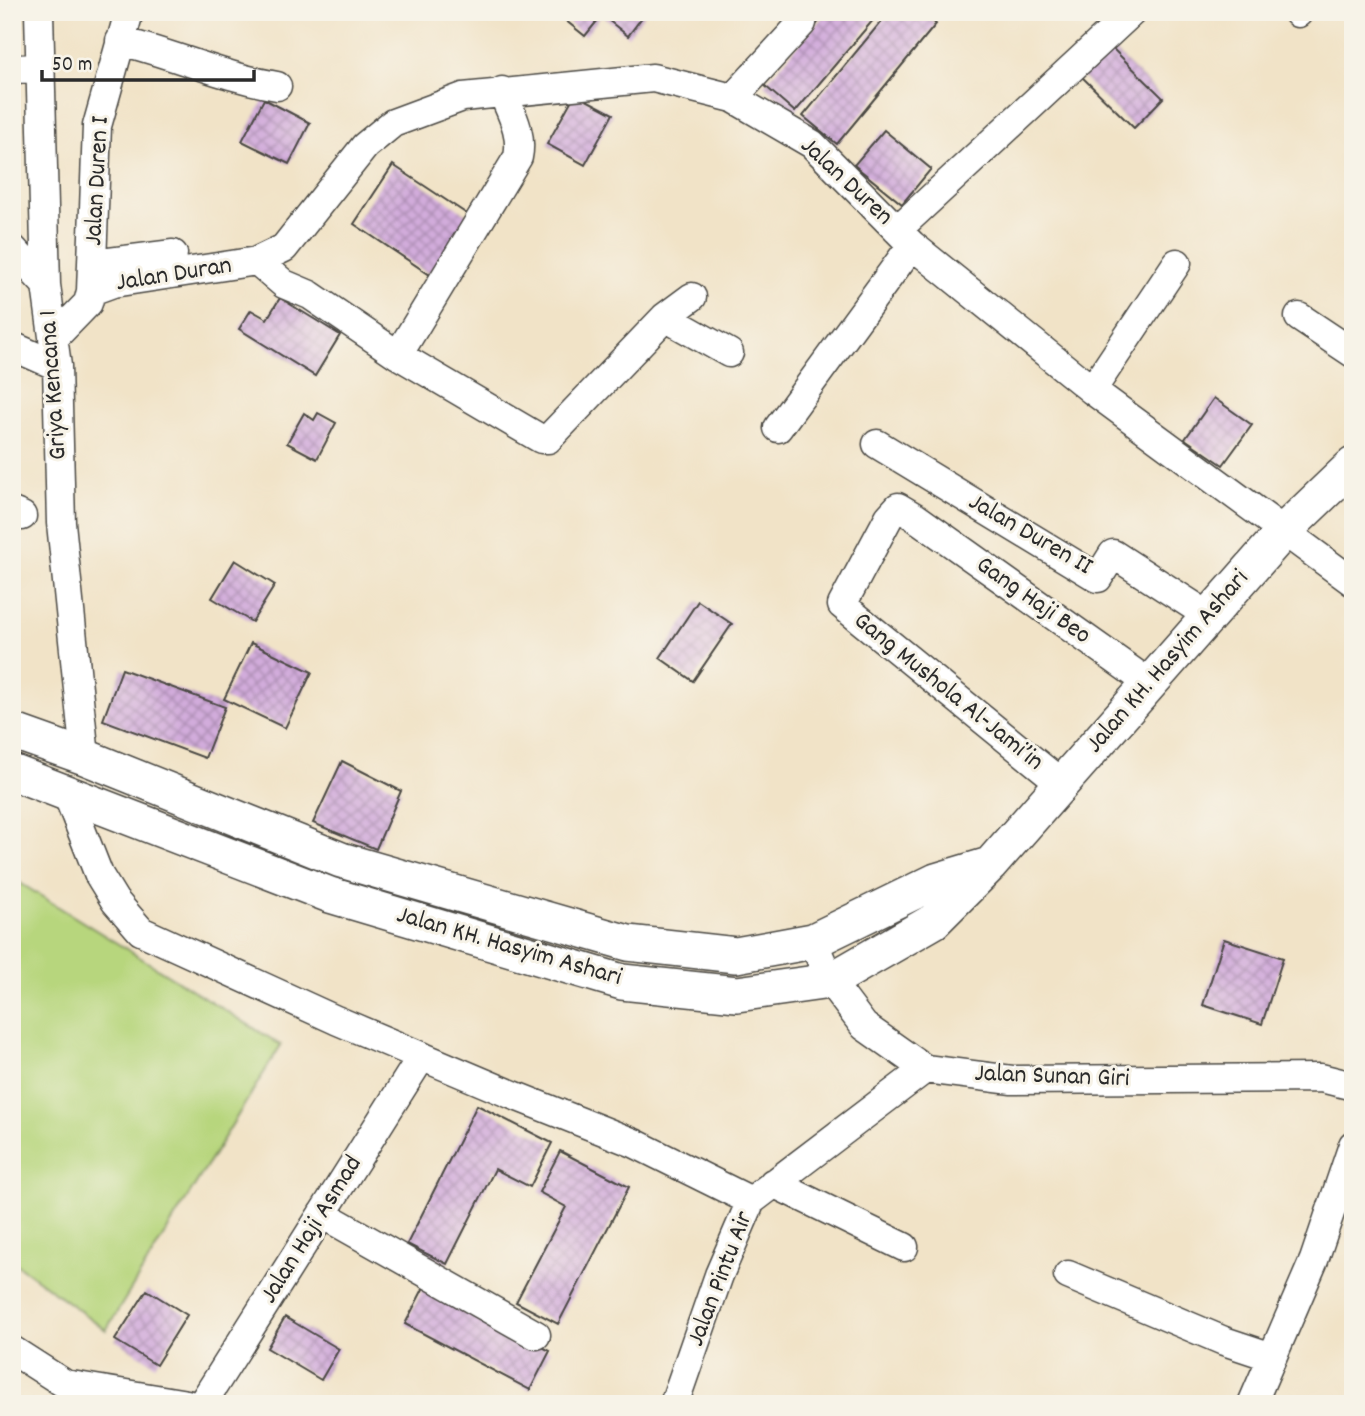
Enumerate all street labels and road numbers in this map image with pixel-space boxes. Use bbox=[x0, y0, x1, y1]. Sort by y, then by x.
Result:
street label: Jalan Duren I bbox=[76, 115, 120, 247]
street label: Jalan Duren bbox=[791, 129, 901, 235]
street label: Jalan Duran bbox=[114, 248, 234, 302]
street label: Griya Kencana 1 bbox=[30, 309, 78, 461]
street label: Jalan Duren II bbox=[961, 485, 1099, 585]
street label: Gang Haji Beo bbox=[968, 548, 1098, 654]
street label: Jalan KH. Hasyim Ashari bbox=[1078, 562, 1258, 762]
street label: Gang Mushola Al-Jami’in bbox=[845, 604, 1051, 780]
street label: Jalan KH. Hasyim Ashari bbox=[392, 897, 626, 997]
street label: Jalan Sunan Giri bbox=[974, 1056, 1130, 1098]
street label: Jalan Haji Asmad bbox=[252, 1149, 372, 1311]
street label: Jalan Pintu Air bbox=[678, 1206, 764, 1352]

